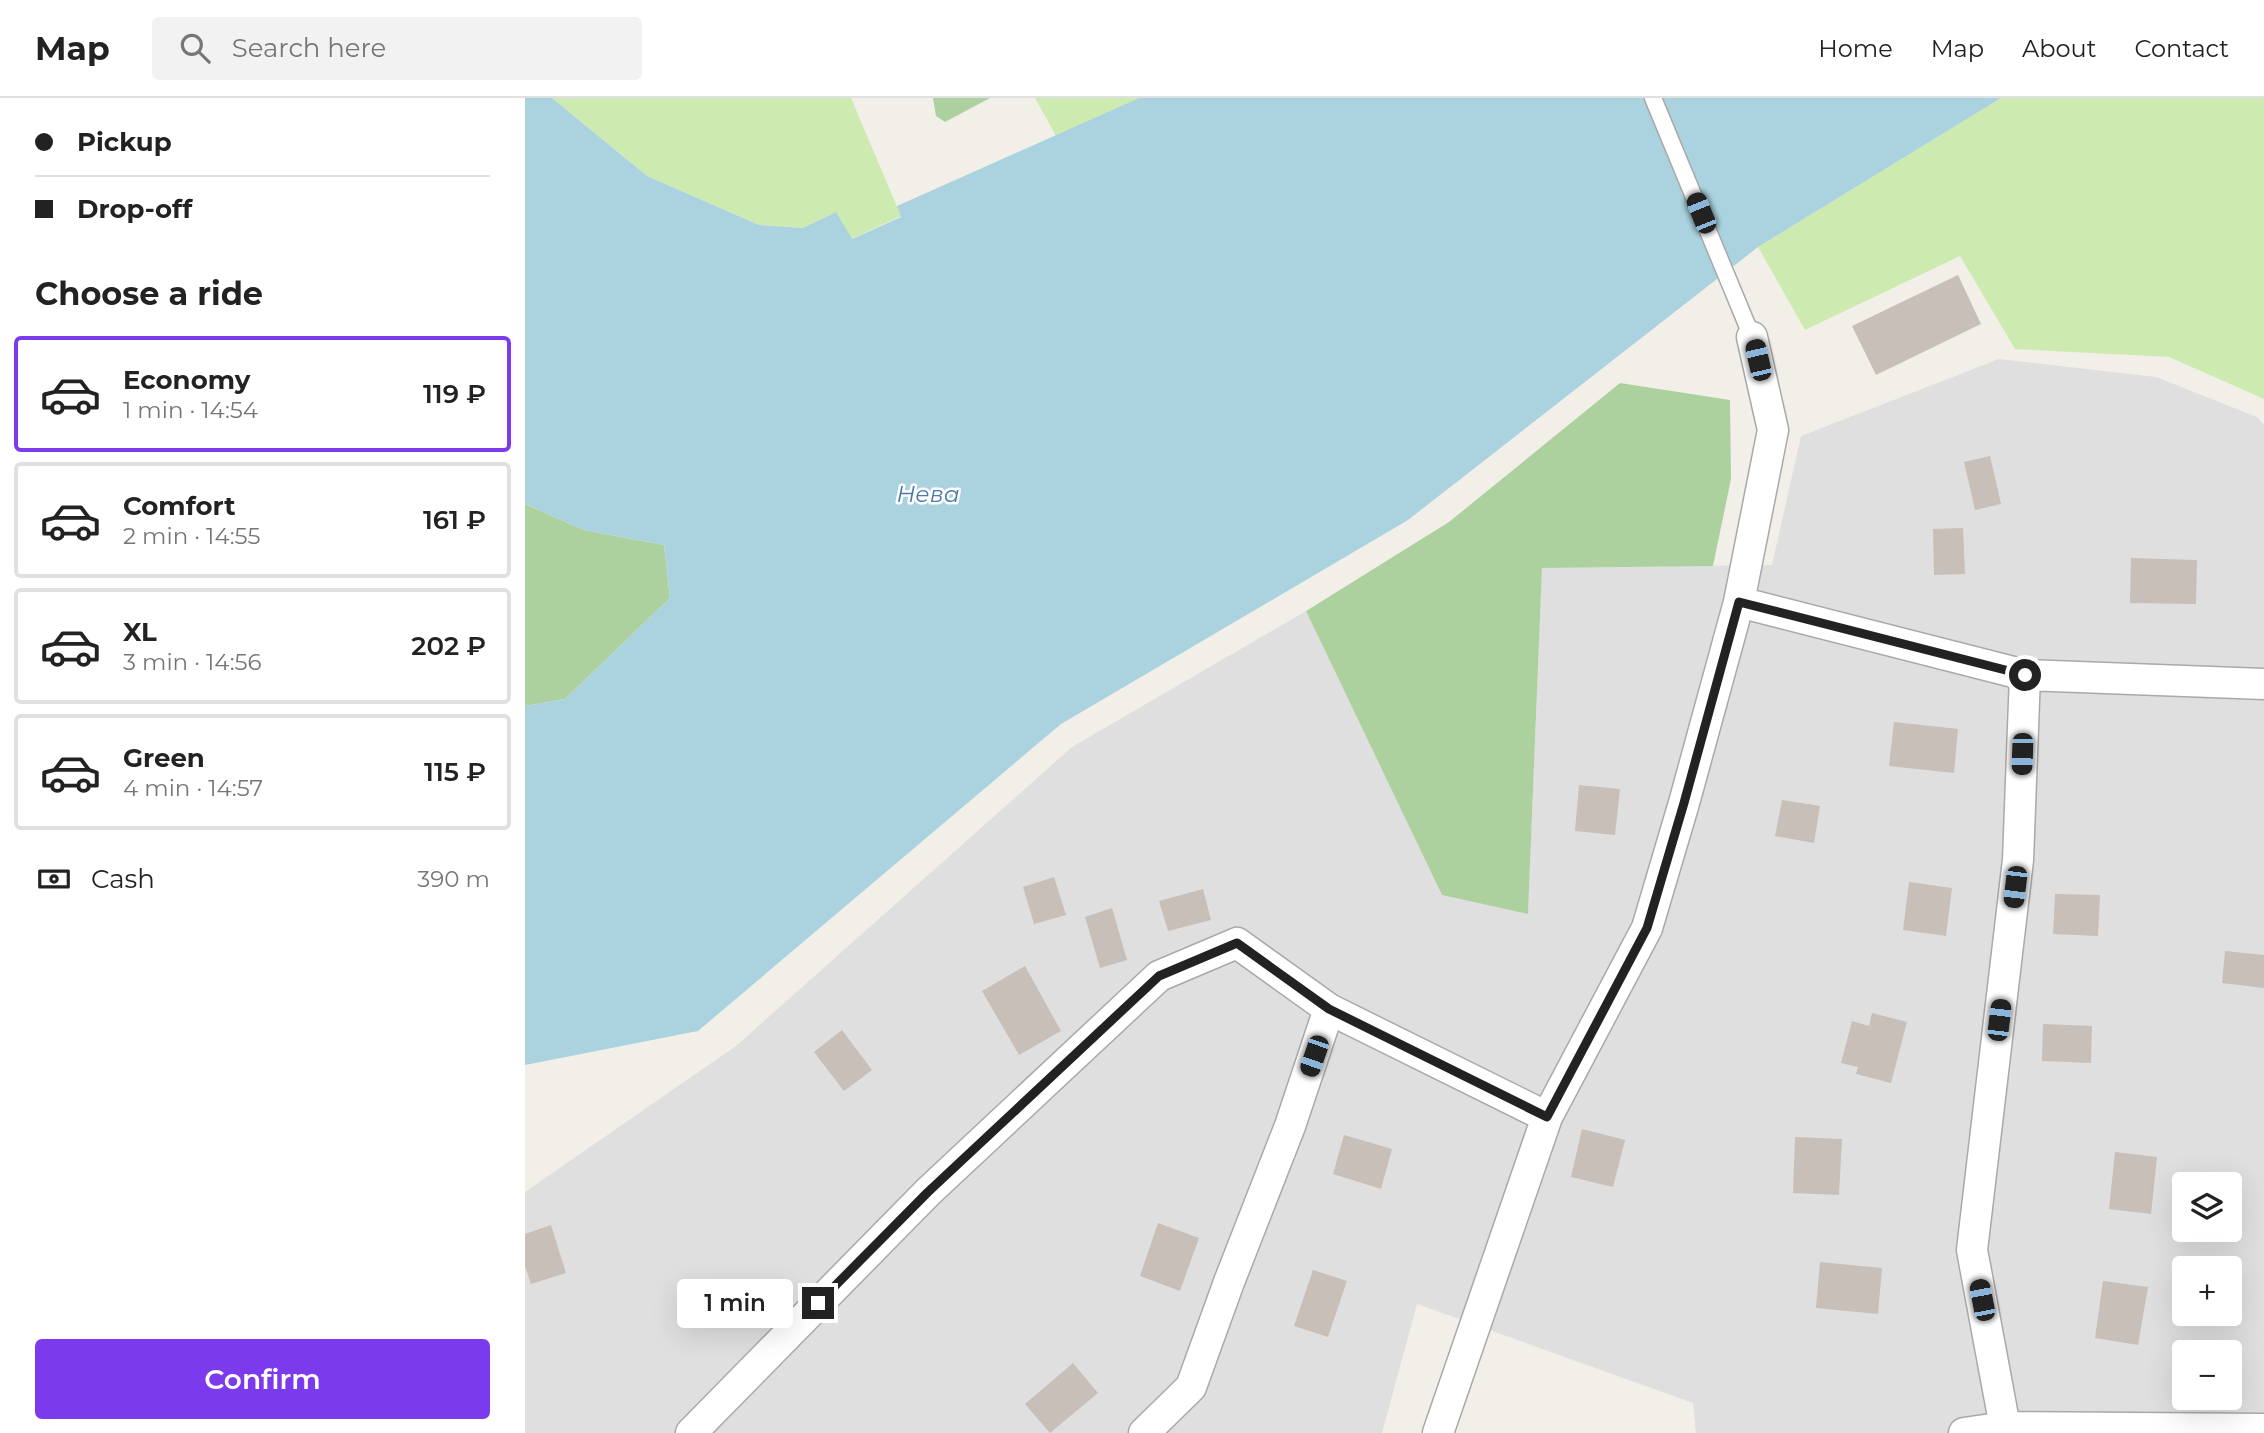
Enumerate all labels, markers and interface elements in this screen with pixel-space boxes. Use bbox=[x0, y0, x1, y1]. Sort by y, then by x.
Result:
search box bbox=[152, 17, 642, 80]
text: Map bbox=[35, 28, 110, 68]
icon: search bbox=[176, 29, 214, 67]
text: Search here bbox=[232, 32, 386, 64]
text: Home bbox=[1818, 34, 1893, 63]
text: Map bbox=[1931, 34, 1984, 63]
text: About bbox=[2022, 34, 2096, 63]
text: Contact bbox=[2134, 34, 2229, 63]
text: Pickup bbox=[77, 126, 172, 158]
car bbox=[1684, 190, 1719, 236]
text: Drop-off bbox=[77, 193, 192, 225]
text: Choose a ride bbox=[35, 274, 263, 313]
car bbox=[1744, 337, 1773, 383]
icon: car bbox=[39, 363, 102, 426]
text: Economy bbox=[123, 364, 250, 396]
text: 119 ₽ bbox=[423, 378, 486, 410]
text: 1 min · 14:54 bbox=[123, 396, 258, 424]
water label: Нева bbox=[896, 480, 960, 508]
icon: car bbox=[39, 489, 102, 552]
text: Comfort bbox=[123, 490, 235, 522]
text: 161 ₽ bbox=[423, 504, 486, 536]
text: 2 min · 14:55 bbox=[123, 522, 261, 550]
icon: car bbox=[39, 615, 102, 678]
text: XL bbox=[123, 616, 157, 648]
text: 202 ₽ bbox=[411, 630, 486, 662]
text: 3 min · 14:56 bbox=[123, 648, 262, 676]
route start bbox=[2009, 659, 2041, 691]
car bbox=[2011, 733, 2034, 775]
icon: car bbox=[39, 741, 102, 804]
text: Green bbox=[123, 742, 205, 774]
text: 115 ₽ bbox=[424, 756, 486, 788]
text: 4 min · 14:57 bbox=[123, 774, 263, 802]
icon: cash bbox=[35, 860, 73, 898]
text: Cash bbox=[91, 863, 155, 895]
text: 390 m bbox=[417, 865, 490, 893]
car bbox=[2003, 865, 2028, 909]
car bbox=[1987, 998, 2012, 1042]
car bbox=[1298, 1033, 1331, 1079]
map controls bbox=[2172, 1172, 2242, 1410]
button: layers bbox=[2172, 1172, 2242, 1242]
button: + bbox=[2172, 1256, 2242, 1326]
car bbox=[1968, 1277, 1997, 1323]
callout: 1 min bbox=[678, 1278, 793, 1328]
route end bbox=[802, 1287, 834, 1319]
text: 1 min bbox=[704, 1289, 766, 1317]
button: Confirm bbox=[35, 1339, 490, 1419]
button: − bbox=[2172, 1340, 2242, 1410]

